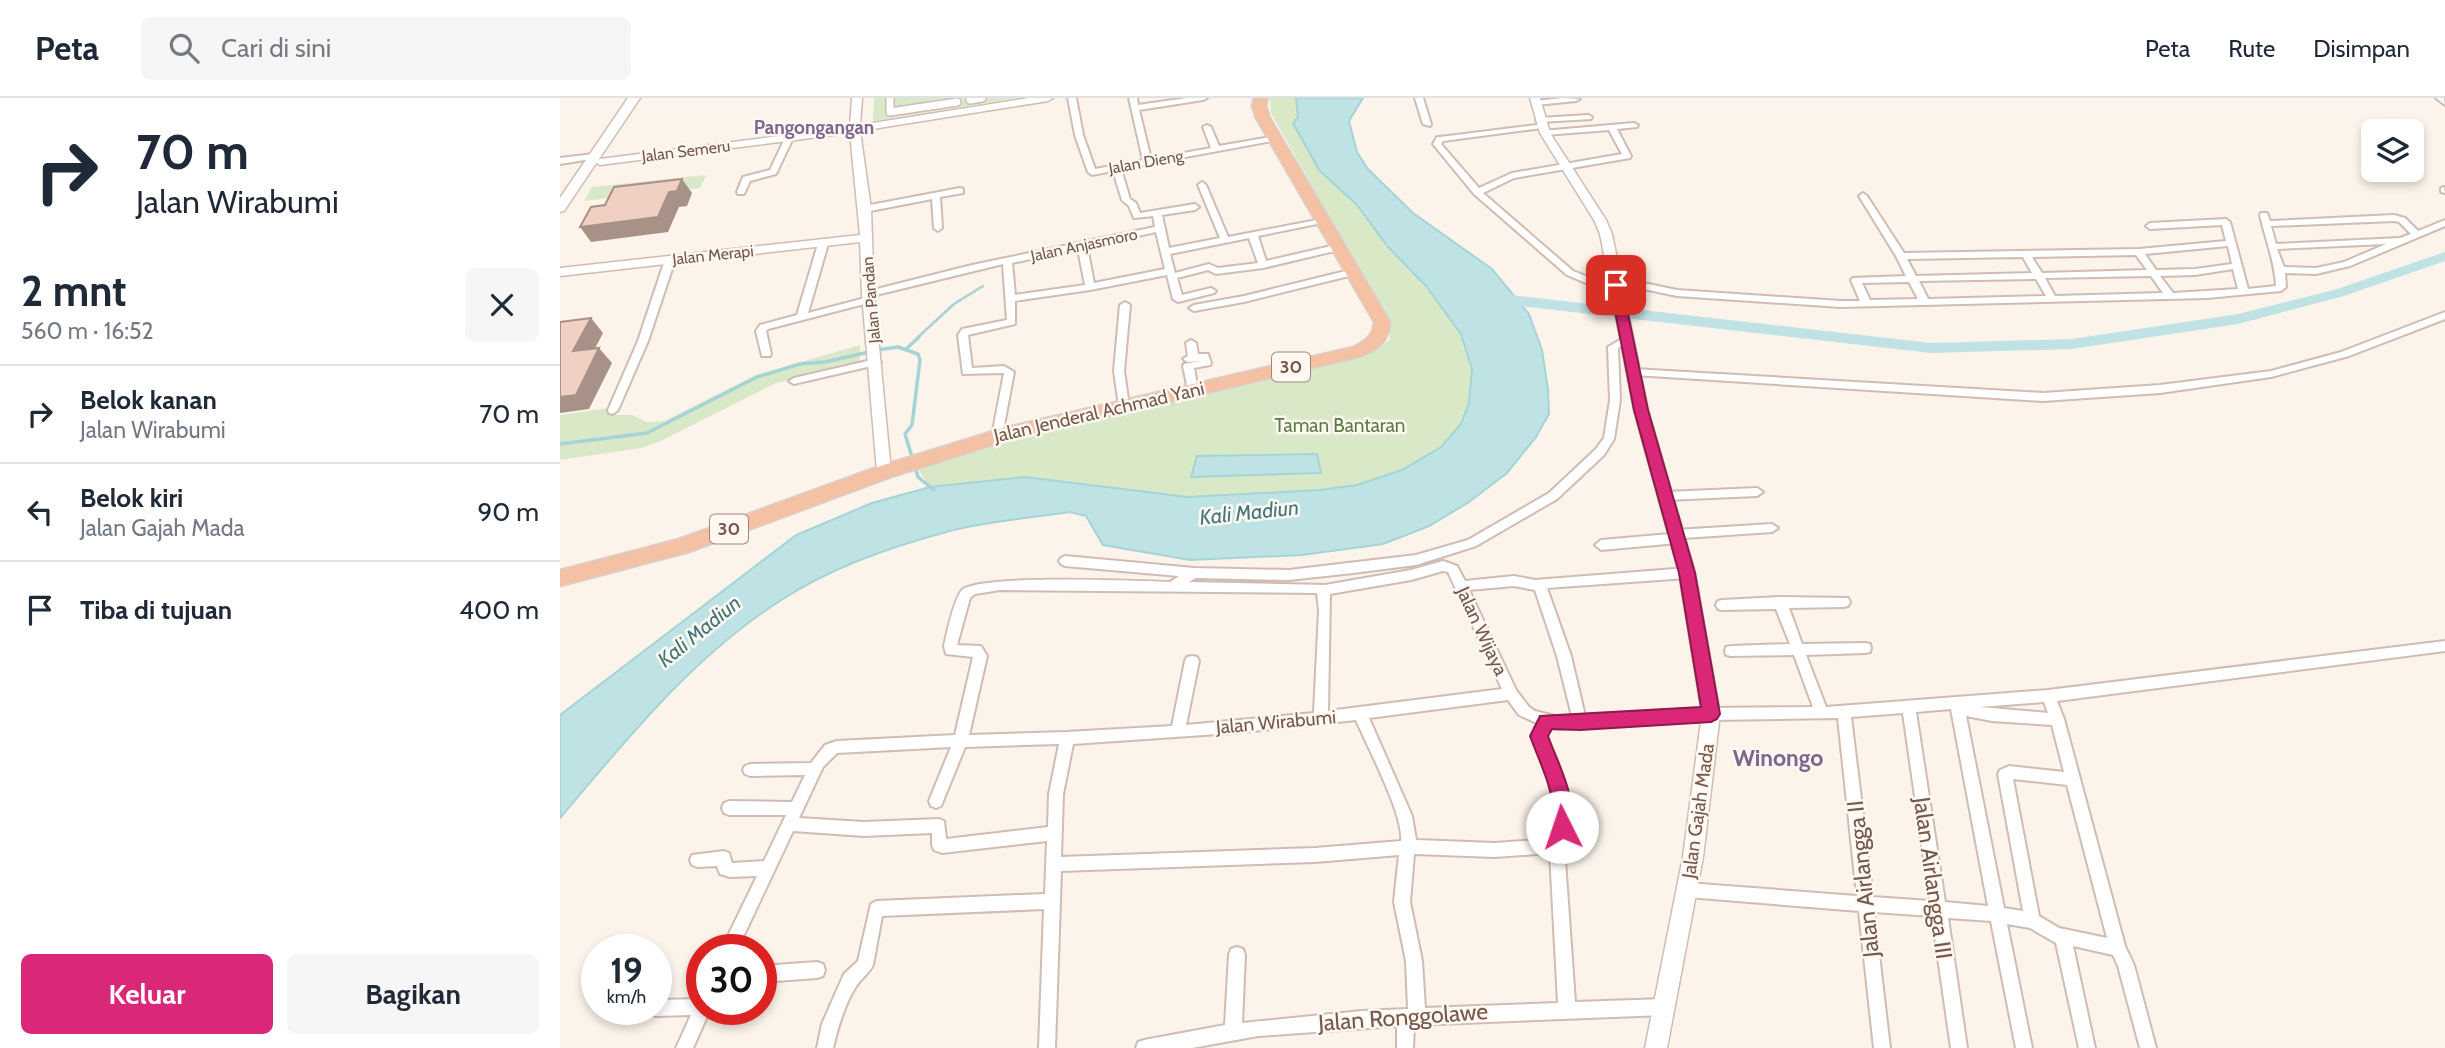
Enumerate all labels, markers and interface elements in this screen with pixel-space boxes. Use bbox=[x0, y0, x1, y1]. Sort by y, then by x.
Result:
search box bbox=[141, 17, 631, 80]
text: Peta bbox=[35, 28, 99, 68]
icon: search bbox=[165, 29, 203, 67]
text: Cari di sini bbox=[221, 32, 331, 64]
text: Peta bbox=[2145, 34, 2190, 63]
text: Rute bbox=[2228, 34, 2275, 63]
text: Disimpan bbox=[2313, 34, 2410, 63]
district label: Pangongangan bbox=[754, 116, 874, 139]
map controls bbox=[2361, 119, 2424, 182]
button: layers bbox=[2361, 119, 2424, 182]
text: 70 m bbox=[136, 122, 249, 181]
icon: right bbox=[21, 126, 112, 217]
street label: Jalan Semeru bbox=[640, 136, 731, 166]
street label: Jalan Dieng bbox=[1106, 146, 1186, 178]
text: Jalan Wirabumi bbox=[136, 182, 339, 221]
street label: Jalan Anjasmoro bbox=[1028, 224, 1139, 266]
street label: Jalan Merapi bbox=[670, 241, 755, 269]
pin bbox=[1586, 255, 1646, 315]
street label: Jalan Pandan bbox=[858, 256, 884, 345]
text: 2 mnt bbox=[21, 265, 127, 317]
icon: arrive bbox=[1597, 266, 1635, 304]
button: close bbox=[465, 268, 539, 342]
text: 560 m · 16:52 bbox=[21, 317, 154, 345]
road number: 30 bbox=[1272, 353, 1310, 382]
street label: Jalan Jenderal Achmad Yani bbox=[990, 377, 1207, 448]
text: Belok kanan bbox=[80, 384, 217, 416]
icon: right bbox=[21, 395, 59, 433]
text: 70 m bbox=[479, 398, 539, 430]
park label: Taman Bantaran bbox=[1275, 414, 1405, 437]
text: Jalan Wirabumi bbox=[80, 416, 226, 444]
text: Belok kiri bbox=[80, 482, 183, 514]
icon: left bbox=[21, 493, 59, 531]
water label: Kali Madiun bbox=[1198, 494, 1300, 530]
text: 90 m bbox=[477, 496, 539, 528]
text: Jalan Gajah Mada bbox=[80, 514, 245, 542]
road number: 30 bbox=[710, 514, 748, 544]
street label: Jalan Wijaya bbox=[1451, 582, 1513, 679]
water label: Kali Madiun bbox=[652, 590, 746, 672]
icon: arrive bbox=[21, 591, 59, 629]
text: Tiba di tujuan bbox=[80, 594, 232, 626]
text: 400 m bbox=[459, 594, 539, 626]
street label: Jalan Wirabumi bbox=[1214, 705, 1337, 739]
street label: Jalan Gajah Mada bbox=[1677, 742, 1719, 881]
district label: Winongo bbox=[1733, 744, 1823, 772]
position arrow bbox=[1525, 790, 1599, 864]
street label: Jalan Airlangga III bbox=[1908, 794, 1958, 961]
street label: Jalan Airlangga II bbox=[1841, 799, 1885, 960]
speed limit sign: 30 bbox=[686, 934, 777, 1025]
text: 19 bbox=[610, 949, 643, 992]
button: Keluar bbox=[21, 954, 273, 1034]
button: Bagikan bbox=[287, 954, 539, 1034]
text: km/h bbox=[607, 986, 646, 1008]
street label: Jalan Ronggolawe bbox=[1316, 997, 1489, 1037]

